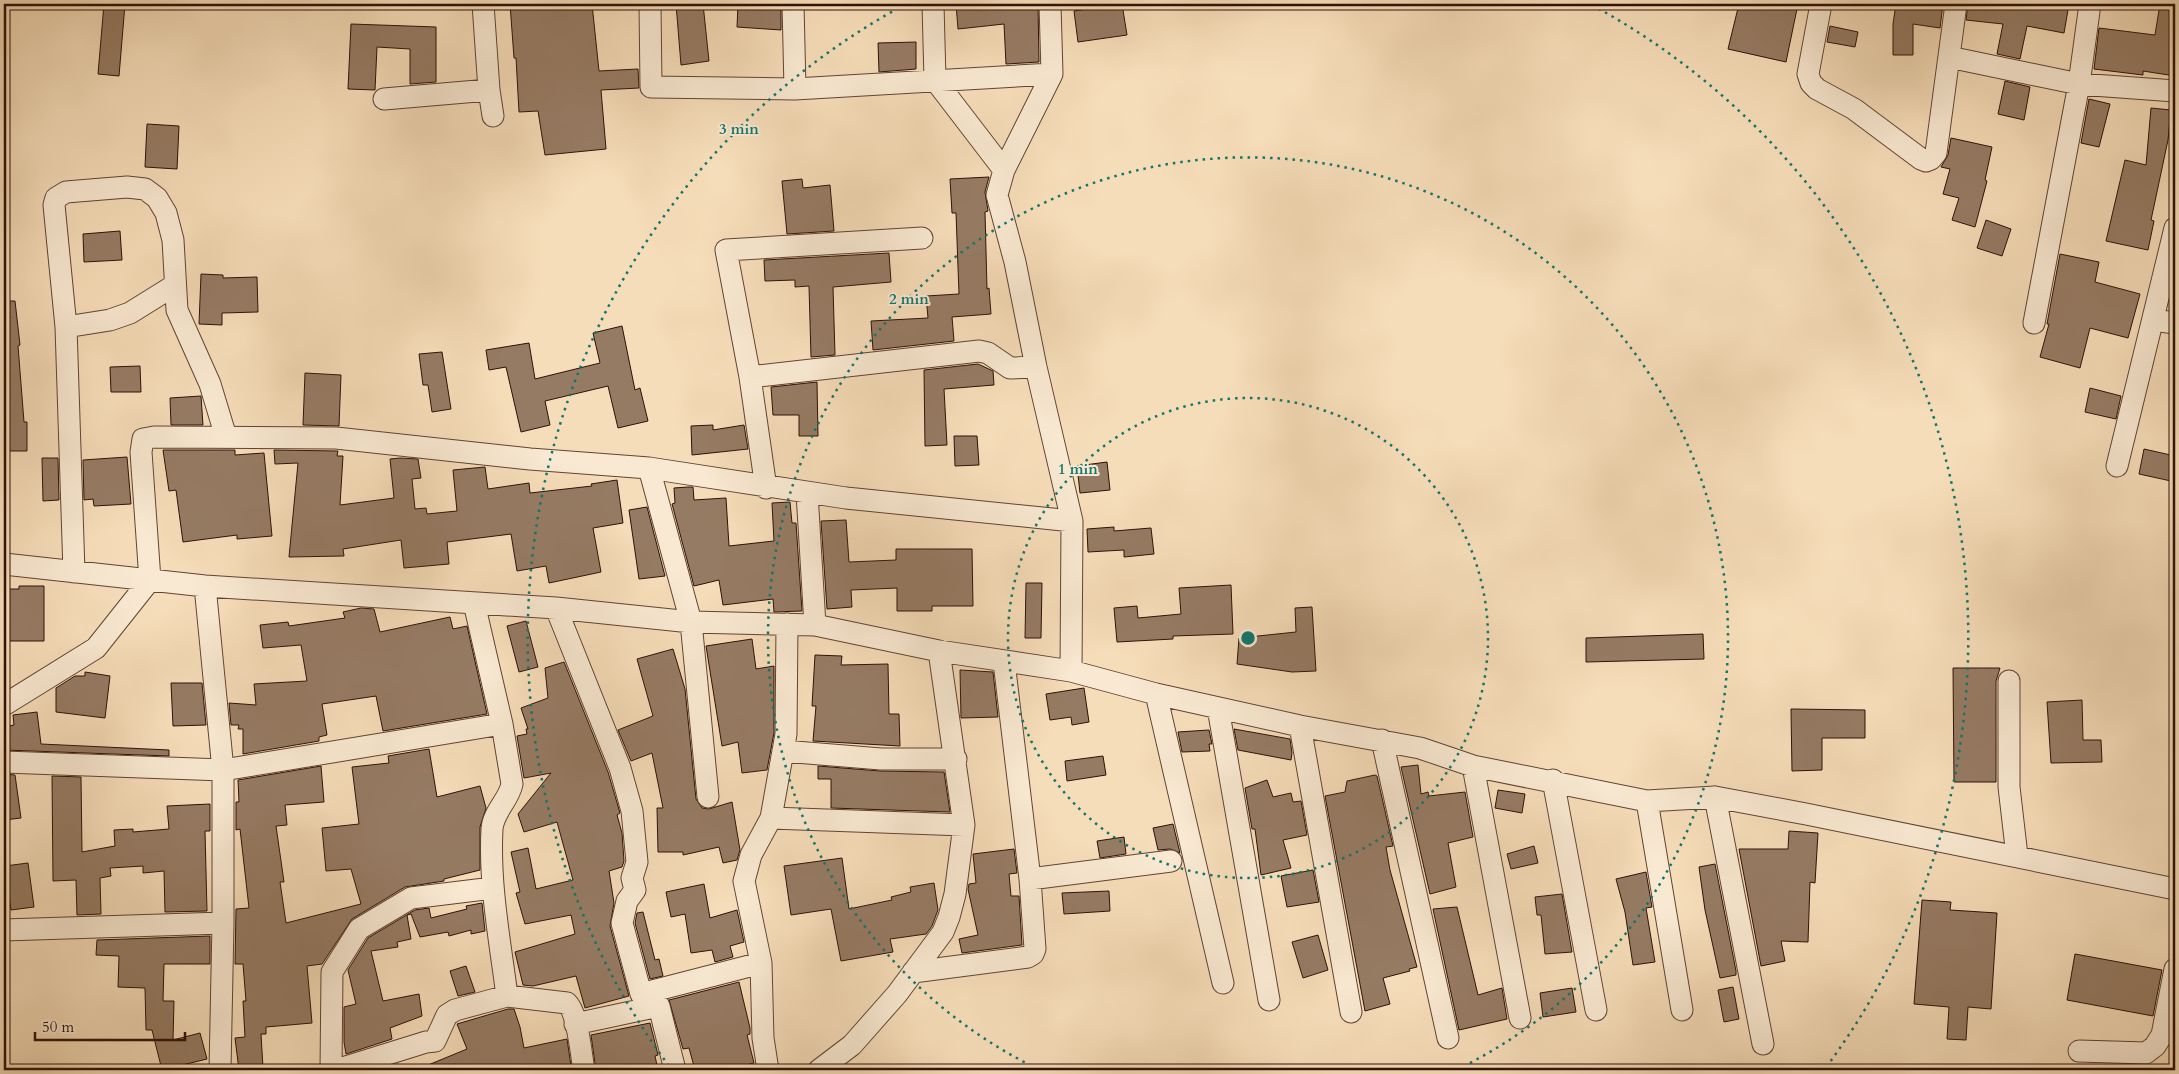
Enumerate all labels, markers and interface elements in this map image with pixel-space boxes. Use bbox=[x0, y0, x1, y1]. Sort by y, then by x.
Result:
text: 3 min bbox=[719, 119, 759, 139]
text: 2 min bbox=[889, 289, 929, 309]
text: 1 min bbox=[1058, 459, 1098, 479]
centre of rings bbox=[1239, 629, 1257, 647]
scale bar bbox=[35, 1009, 185, 1041]
text: 50 m bbox=[42, 1017, 74, 1037]

